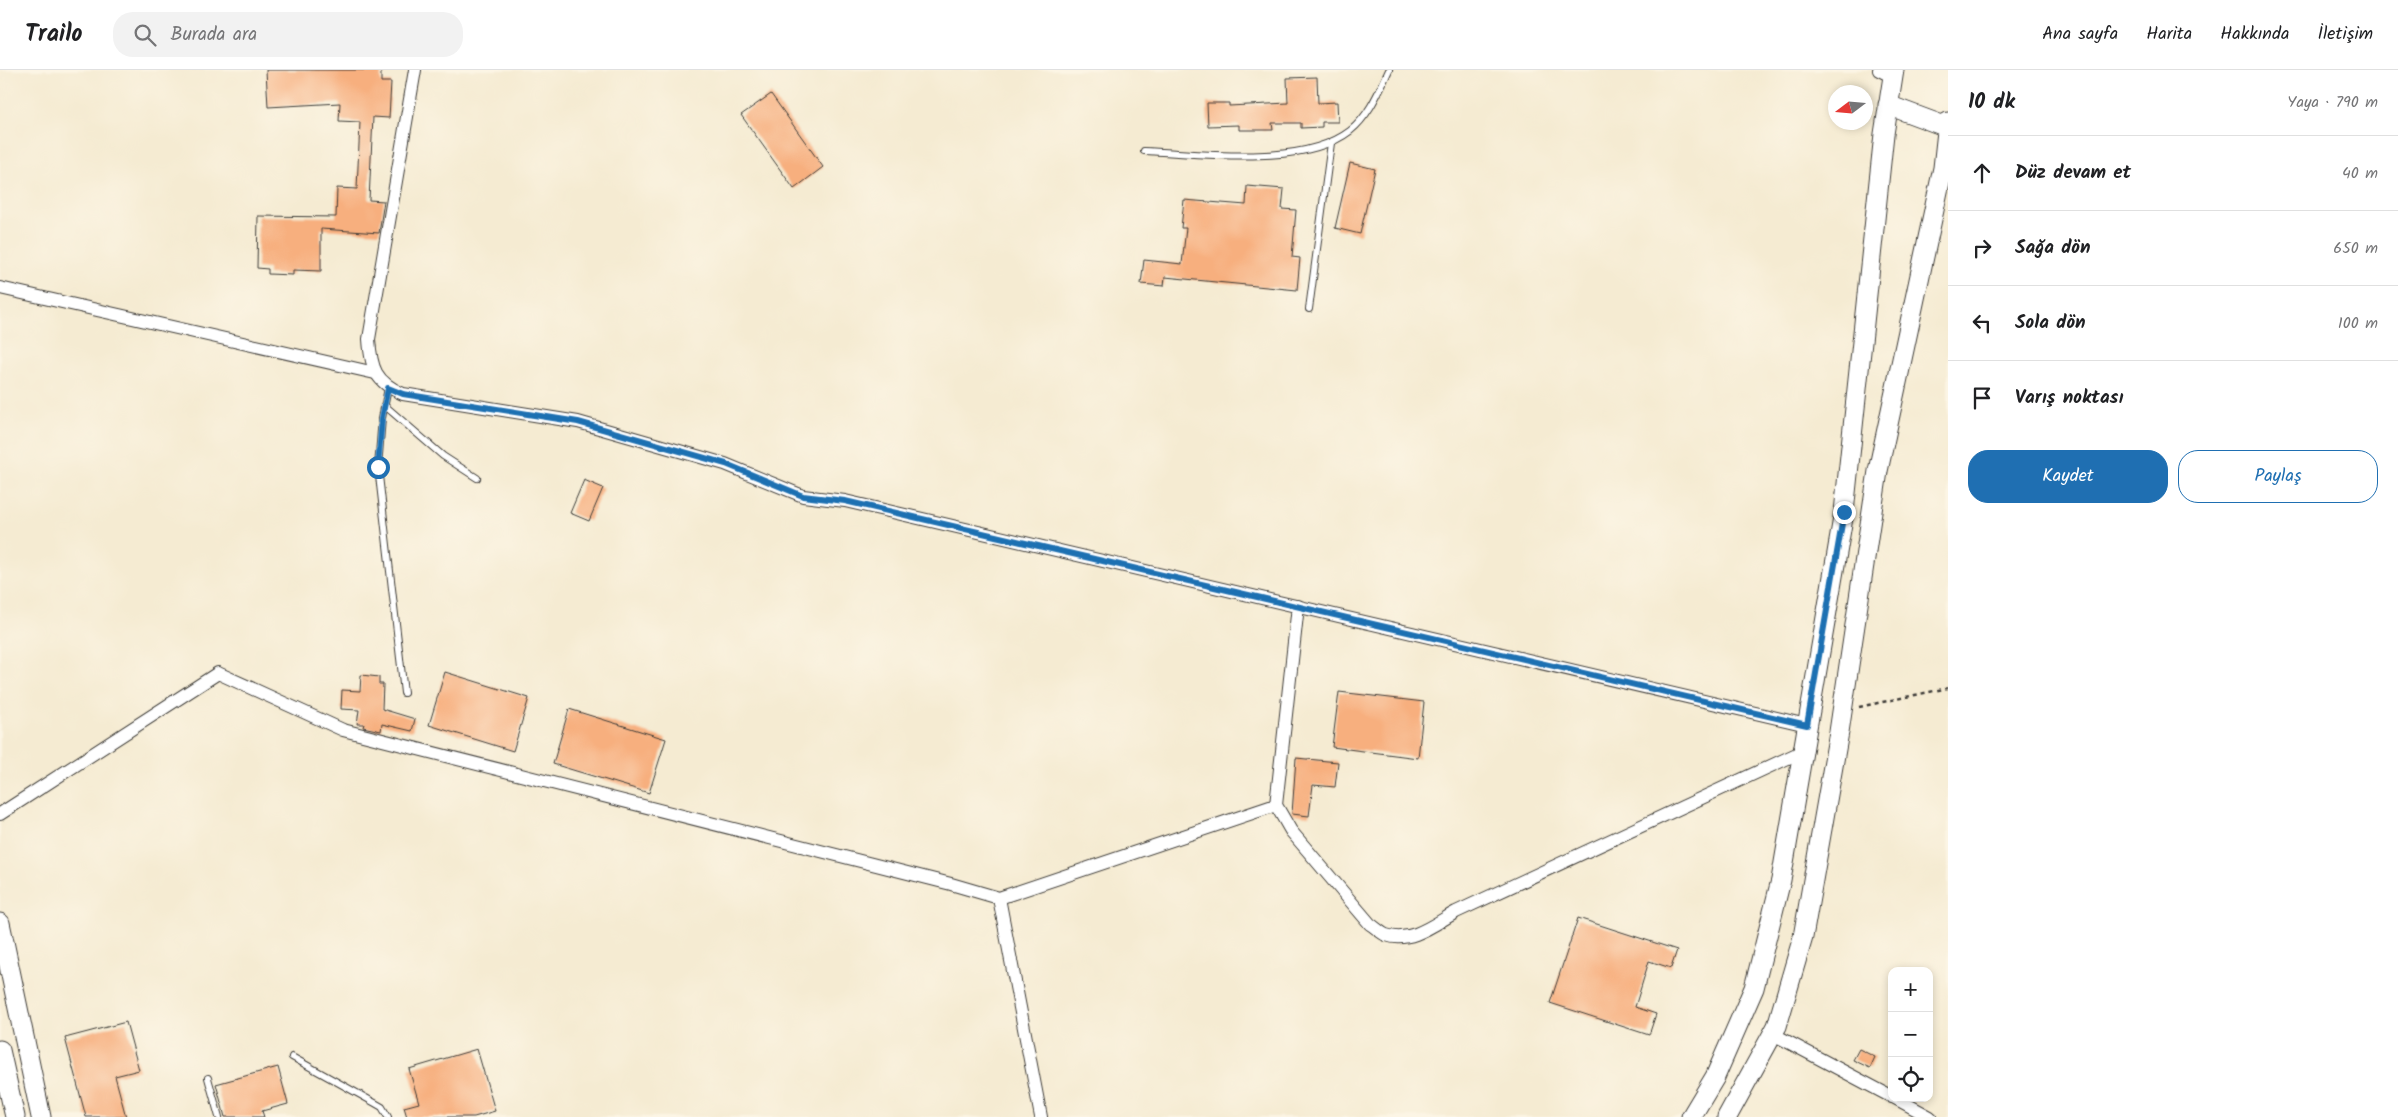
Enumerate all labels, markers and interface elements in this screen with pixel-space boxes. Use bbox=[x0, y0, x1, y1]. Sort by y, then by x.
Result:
search box bbox=[113, 12, 463, 57]
text: Trailo bbox=[25, 15, 83, 54]
text: Burada ara bbox=[171, 20, 257, 50]
text: Ana sayfa bbox=[2042, 20, 2118, 49]
text: Harita bbox=[2146, 20, 2192, 49]
text: Hakkında bbox=[2220, 20, 2289, 49]
text: İletişim bbox=[2317, 20, 2373, 49]
icon: search bbox=[131, 21, 159, 49]
north arrow bbox=[1828, 85, 1873, 130]
text: 10 dk bbox=[1968, 86, 2015, 119]
text: Yaya · 790 m bbox=[2287, 90, 2378, 115]
text: Düz devam et bbox=[2015, 158, 2131, 188]
icon: ahead bbox=[1968, 159, 1996, 187]
text: 40 m bbox=[2342, 161, 2378, 186]
text: Sağa dön bbox=[2015, 233, 2091, 263]
icon: right bbox=[1968, 234, 1996, 262]
text: 650 m bbox=[2333, 236, 2378, 261]
text: Sola dön bbox=[2015, 308, 2086, 338]
icon: left bbox=[1968, 309, 1996, 337]
text: 100 m bbox=[2338, 311, 2378, 336]
text: Varış noktası bbox=[2015, 383, 2123, 413]
icon: arrive bbox=[1968, 384, 1996, 412]
button: Kaydet bbox=[1968, 450, 2168, 503]
button: Paylaş bbox=[2178, 450, 2378, 503]
route start bbox=[367, 456, 390, 479]
route end bbox=[1833, 501, 1856, 524]
map controls bbox=[1888, 967, 1933, 1102]
button: + bbox=[1888, 967, 1933, 1012]
button: − bbox=[1888, 1012, 1933, 1057]
button: locate bbox=[1888, 1057, 1933, 1102]

